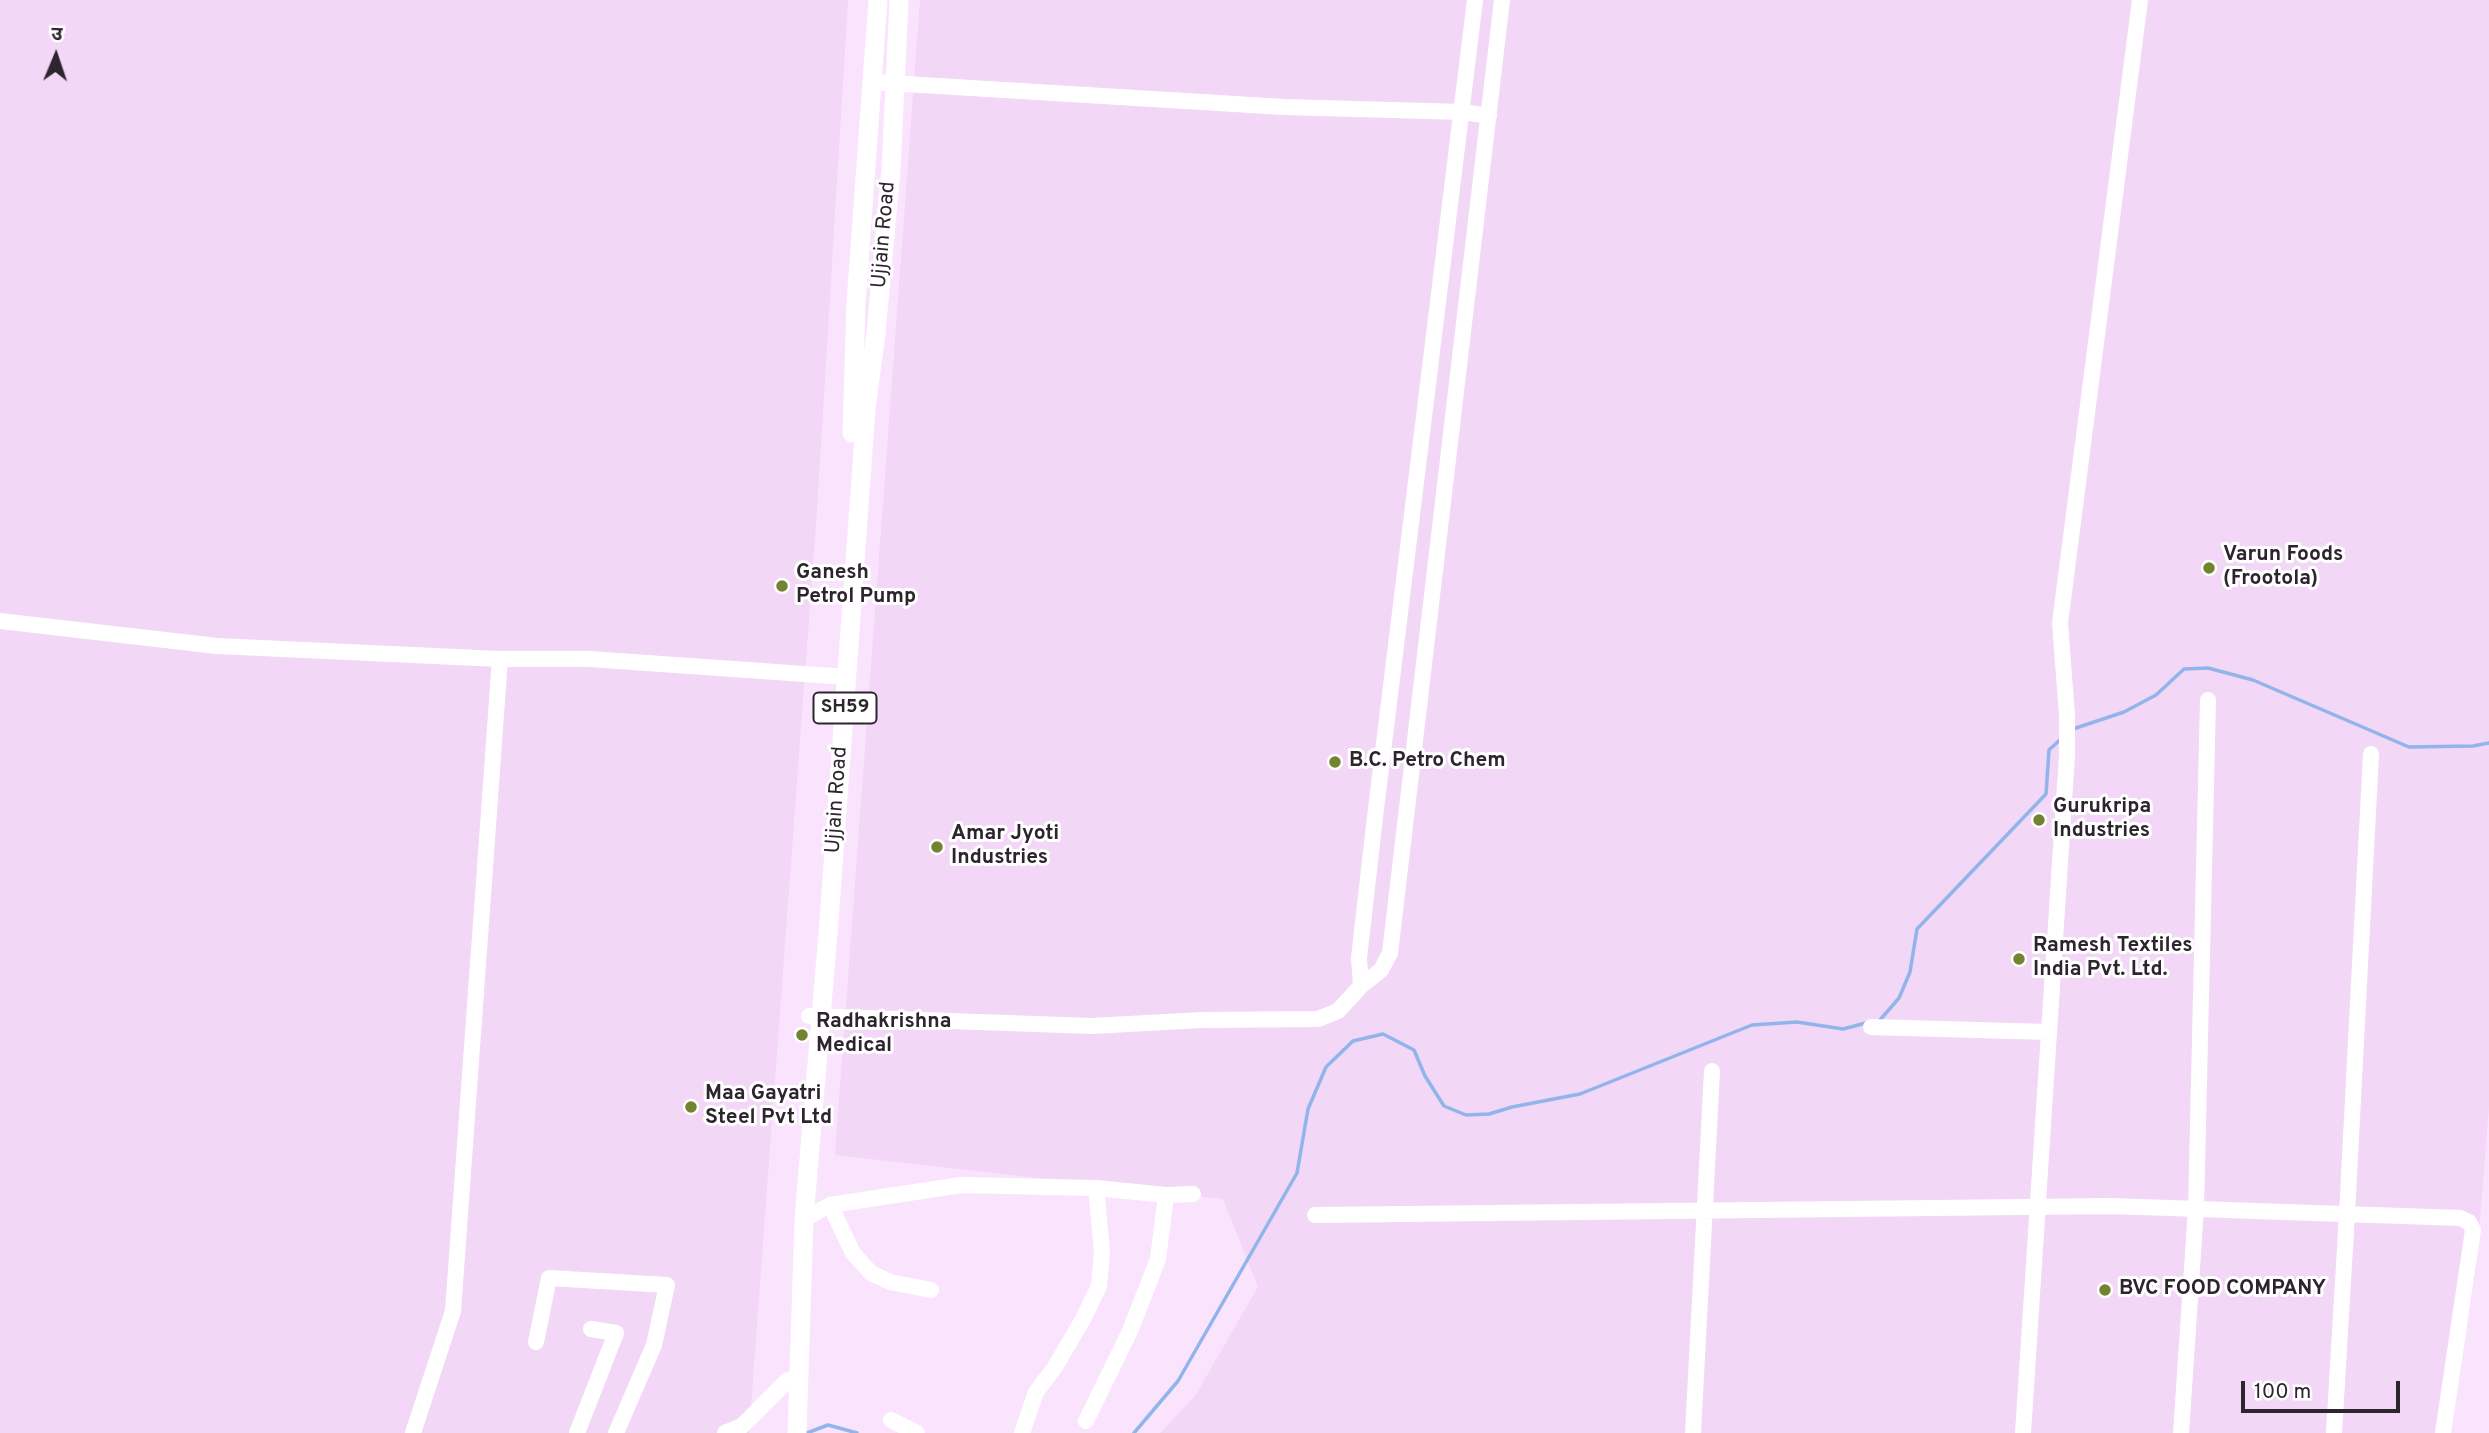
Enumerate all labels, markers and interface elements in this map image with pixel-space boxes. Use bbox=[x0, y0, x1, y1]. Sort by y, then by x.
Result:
north arrow bbox=[21, 21, 91, 91]
text: उ bbox=[51, 23, 63, 47]
street label: Ujjain Road bbox=[868, 180, 902, 290]
place label: Varun Foods (Frootola) bbox=[2223, 543, 2343, 593]
marker: Varun Foods (Frootola) bbox=[2201, 560, 2217, 576]
place label: Ganesh Petrol Pump bbox=[796, 561, 916, 611]
marker: Ganesh Petrol Pump bbox=[774, 578, 790, 594]
road number: SH59 bbox=[814, 692, 876, 723]
street label: Ujjain Road bbox=[822, 746, 854, 854]
place label: B.C. Petro Chem bbox=[1349, 749, 1506, 775]
marker: B.C. Petro Chem bbox=[1327, 754, 1343, 770]
place label: Gurukripa Industries bbox=[2053, 795, 2151, 845]
marker: Gurukripa Industries bbox=[2031, 812, 2047, 828]
place label: Amar Jyoti Industries bbox=[951, 822, 1059, 872]
marker: Amar Jyoti Industries bbox=[929, 839, 945, 855]
place label: Ramesh Textiles India Pvt. Ltd. bbox=[2033, 934, 2192, 984]
marker: Ramesh Textiles India Pvt. Ltd. bbox=[2011, 951, 2027, 967]
place label: Radhakrishna Medical bbox=[816, 1010, 951, 1060]
marker: Radhakrishna Medical bbox=[794, 1027, 810, 1043]
place label: Maa Gayatri Steel Pvt Ltd bbox=[705, 1082, 832, 1132]
marker: Maa Gayatri Steel Pvt Ltd bbox=[683, 1099, 699, 1115]
place label: BVC FOOD COMPANY bbox=[2119, 1277, 2326, 1303]
marker: BVC FOOD COMPANY bbox=[2097, 1282, 2113, 1298]
scale bar bbox=[2244, 1366, 2403, 1410]
text: 100 m bbox=[2254, 1379, 2311, 1406]

